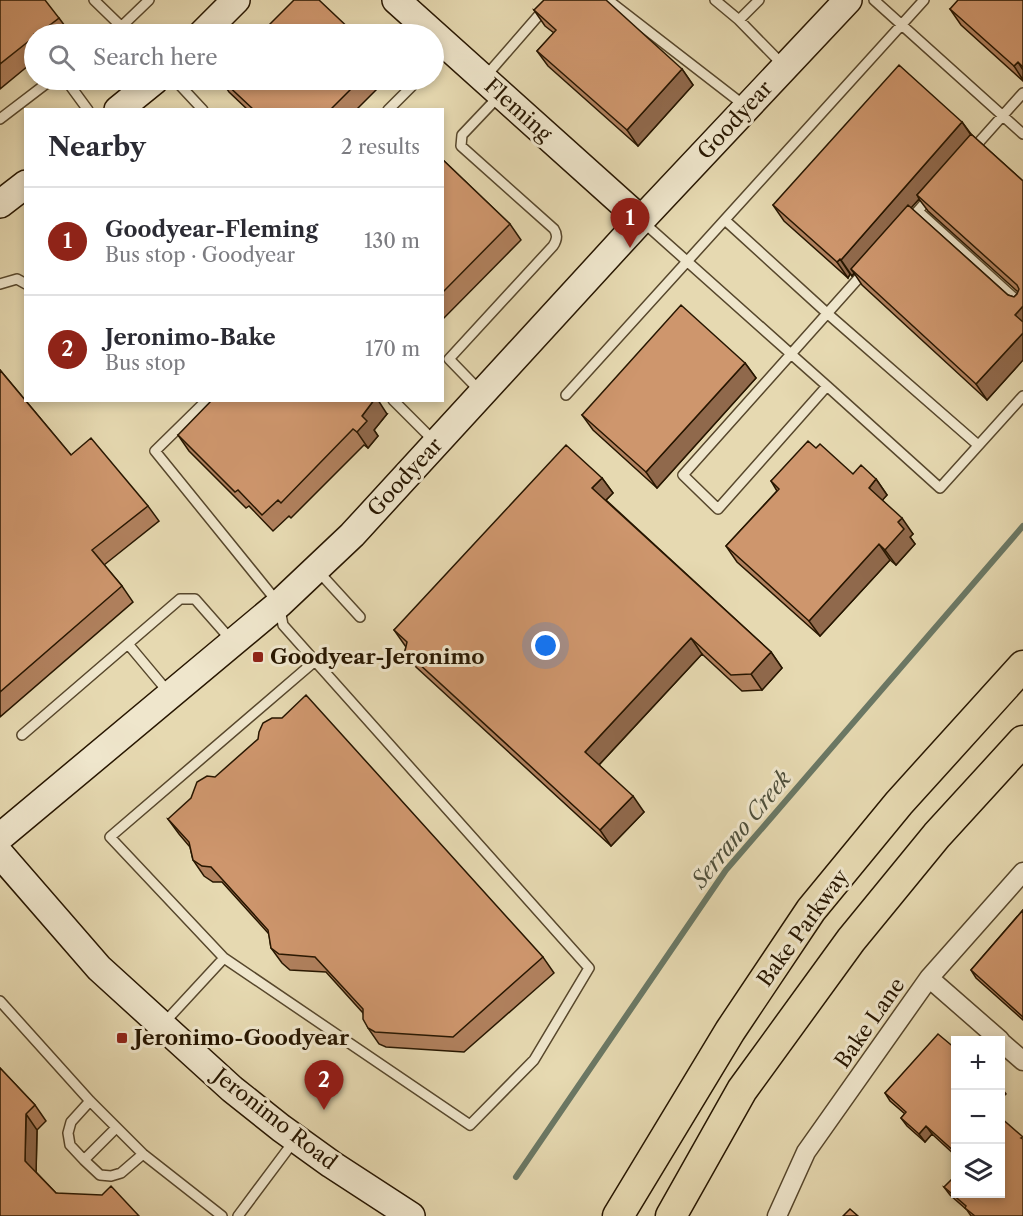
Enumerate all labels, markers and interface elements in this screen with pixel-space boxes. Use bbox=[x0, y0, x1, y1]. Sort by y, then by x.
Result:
search box bbox=[24, 24, 444, 90]
icon: search bbox=[45, 41, 78, 74]
text: Search here bbox=[93, 44, 218, 71]
street label: Fleming bbox=[480, 73, 558, 147]
street label: Goodyear bbox=[692, 75, 777, 164]
text: Nearby bbox=[48, 131, 146, 163]
text: 2 results bbox=[341, 135, 420, 159]
pin: 1 bbox=[610, 198, 650, 248]
text: Goodyear-Fleming bbox=[105, 216, 318, 243]
text: 1 bbox=[63, 229, 72, 253]
text: 130 m bbox=[364, 229, 420, 253]
text: Bus stop · Goodyear bbox=[105, 243, 295, 267]
text: Jeronimo-Bake bbox=[105, 324, 276, 351]
text: 2 bbox=[62, 337, 73, 361]
text: 170 m bbox=[365, 337, 420, 361]
text: Bus stop bbox=[105, 351, 186, 375]
street label: Goodyear bbox=[362, 432, 447, 521]
your location bbox=[531, 631, 560, 660]
place label: Goodyear-Jeronimo bbox=[270, 644, 485, 669]
marker: Goodyear-Jeronimo bbox=[251, 650, 265, 664]
water label: Serrano Creek bbox=[685, 765, 797, 895]
street label: Bake Parkway bbox=[752, 864, 854, 991]
street label: Bake Lane bbox=[829, 973, 910, 1073]
place label: Jeronimo-Goodyear bbox=[130, 1025, 350, 1050]
marker: Jeronimo-Goodyear bbox=[115, 1031, 129, 1045]
map controls bbox=[951, 1036, 1005, 1198]
button: + bbox=[951, 1036, 1005, 1090]
pin: 2 bbox=[304, 1060, 344, 1110]
street label: Jeronimo Road bbox=[206, 1061, 342, 1175]
button: − bbox=[951, 1090, 1005, 1144]
button: layers bbox=[951, 1144, 1005, 1198]

